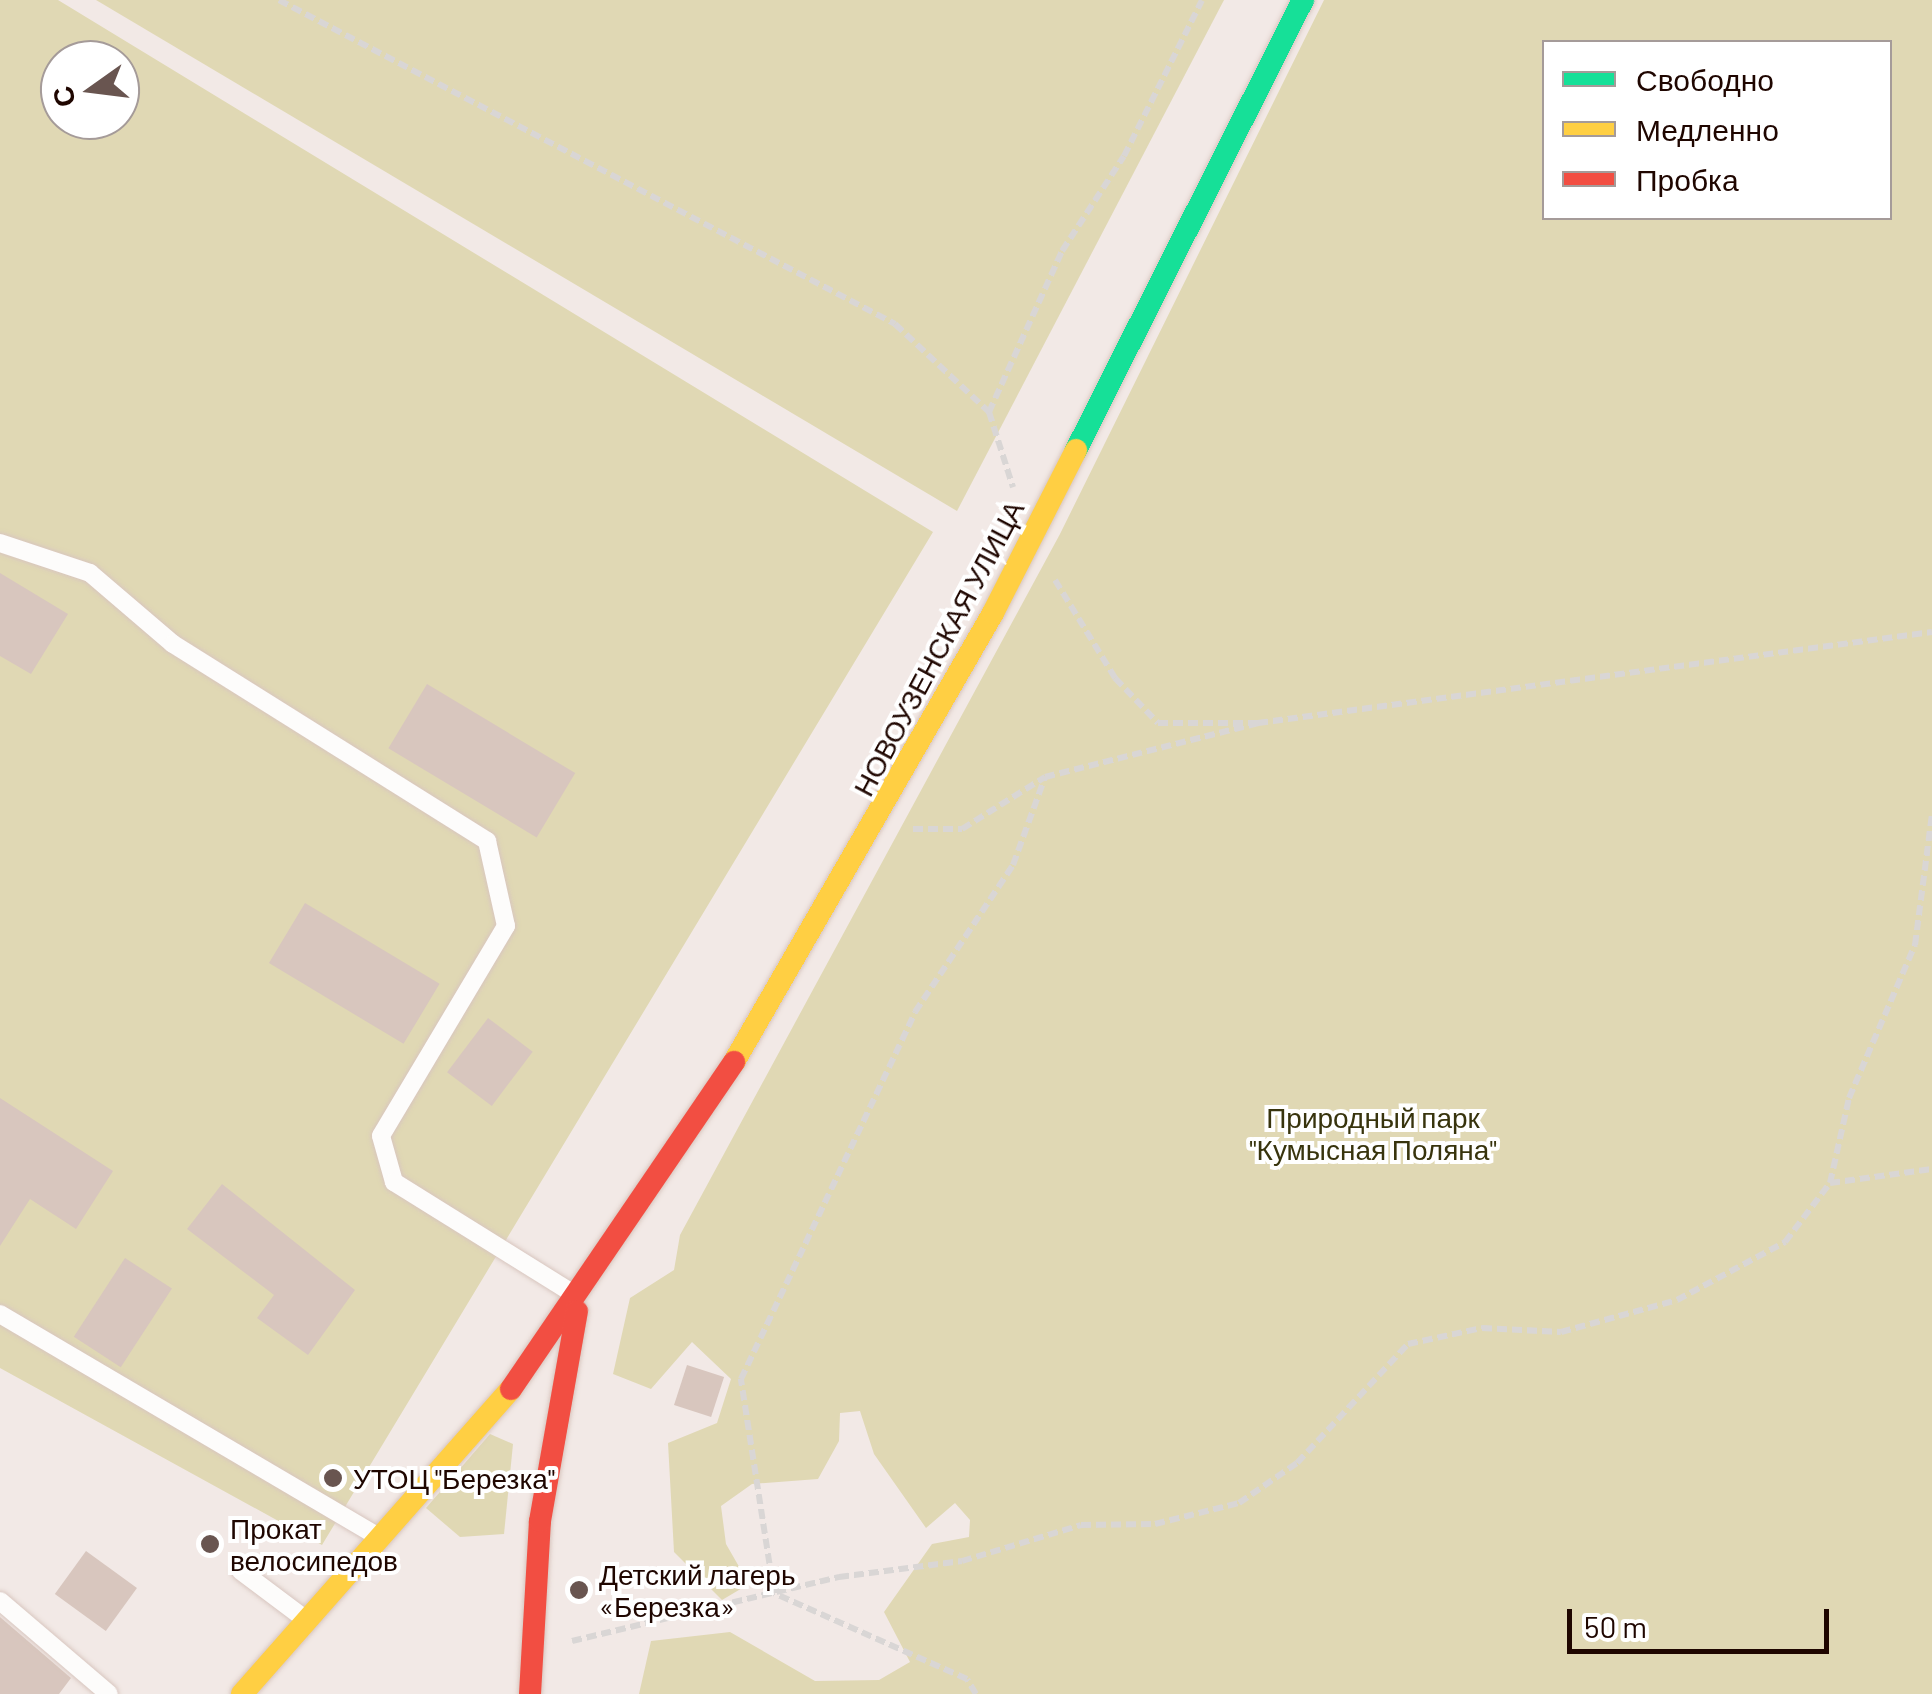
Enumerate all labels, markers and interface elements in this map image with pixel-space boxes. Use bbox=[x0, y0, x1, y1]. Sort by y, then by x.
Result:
north arrow bbox=[40, 40, 140, 140]
legend bbox=[1542, 40, 1892, 220]
text: Свободно bbox=[1636, 61, 1774, 97]
text: С bbox=[44, 83, 82, 111]
text: Медленно bbox=[1636, 111, 1779, 147]
text: Пробка bbox=[1636, 161, 1739, 197]
street label: НОВОУЗЕНСКАЯ УЛИЦА bbox=[846, 495, 1030, 801]
park label: Природный парк "Кумысная Поляна" bbox=[1249, 1100, 1497, 1166]
place label: УТОЦ "Березка" bbox=[353, 1461, 555, 1495]
marker: УТОЦ "Березка" bbox=[322, 1467, 344, 1489]
place label: Прокат велосипедов bbox=[230, 1511, 398, 1577]
marker: Прокат велосипедов bbox=[199, 1533, 221, 1555]
place label: Детский лагерь «Березка» bbox=[599, 1557, 795, 1623]
marker: Детский лагерь «Березка» bbox=[568, 1579, 590, 1601]
scale bar bbox=[1572, 1589, 1834, 1651]
text: 50 m bbox=[1584, 1608, 1647, 1644]

